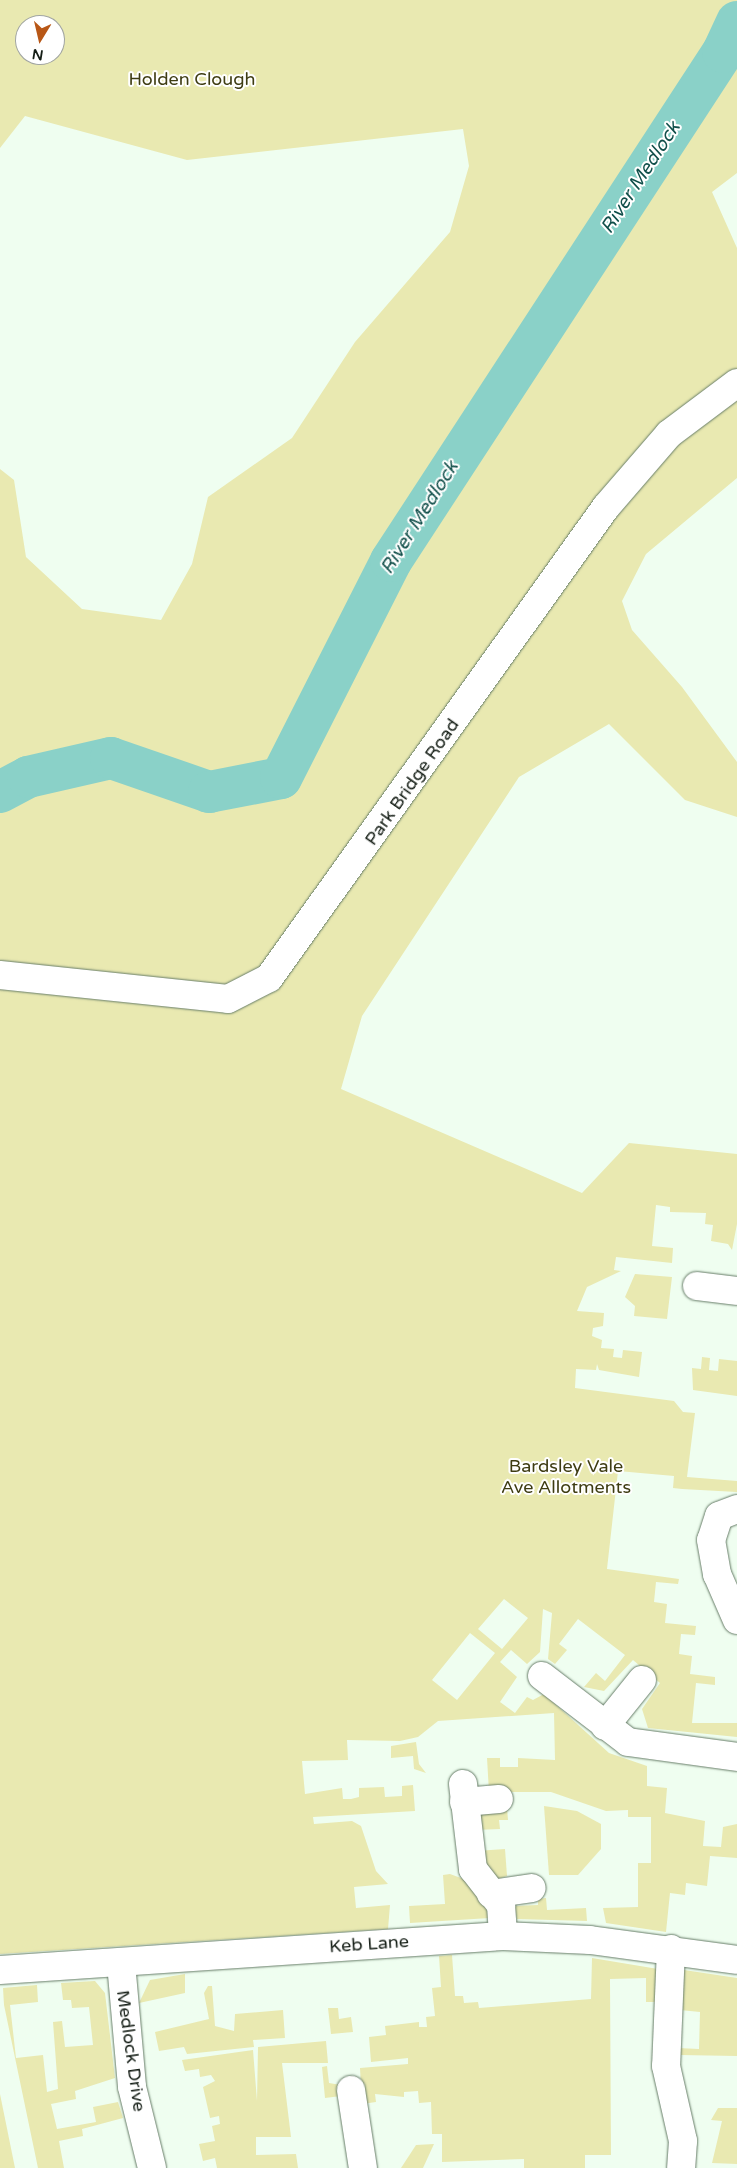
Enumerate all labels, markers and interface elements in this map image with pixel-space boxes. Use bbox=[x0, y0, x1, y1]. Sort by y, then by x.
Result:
north arrow bbox=[15, 15, 65, 65]
text: N bbox=[31, 45, 45, 64]
park label: Holden Clough bbox=[128, 68, 256, 90]
water label: River Medlock bbox=[596, 118, 686, 238]
water label: River Medlock bbox=[376, 457, 464, 579]
street label: Park Bridge Road bbox=[360, 715, 464, 849]
park label: Bardsley Vale Ave Allotments bbox=[501, 1456, 631, 1498]
street label: Keb Lane bbox=[328, 1930, 410, 1958]
street label: Medlock Drive bbox=[112, 1989, 150, 2113]

